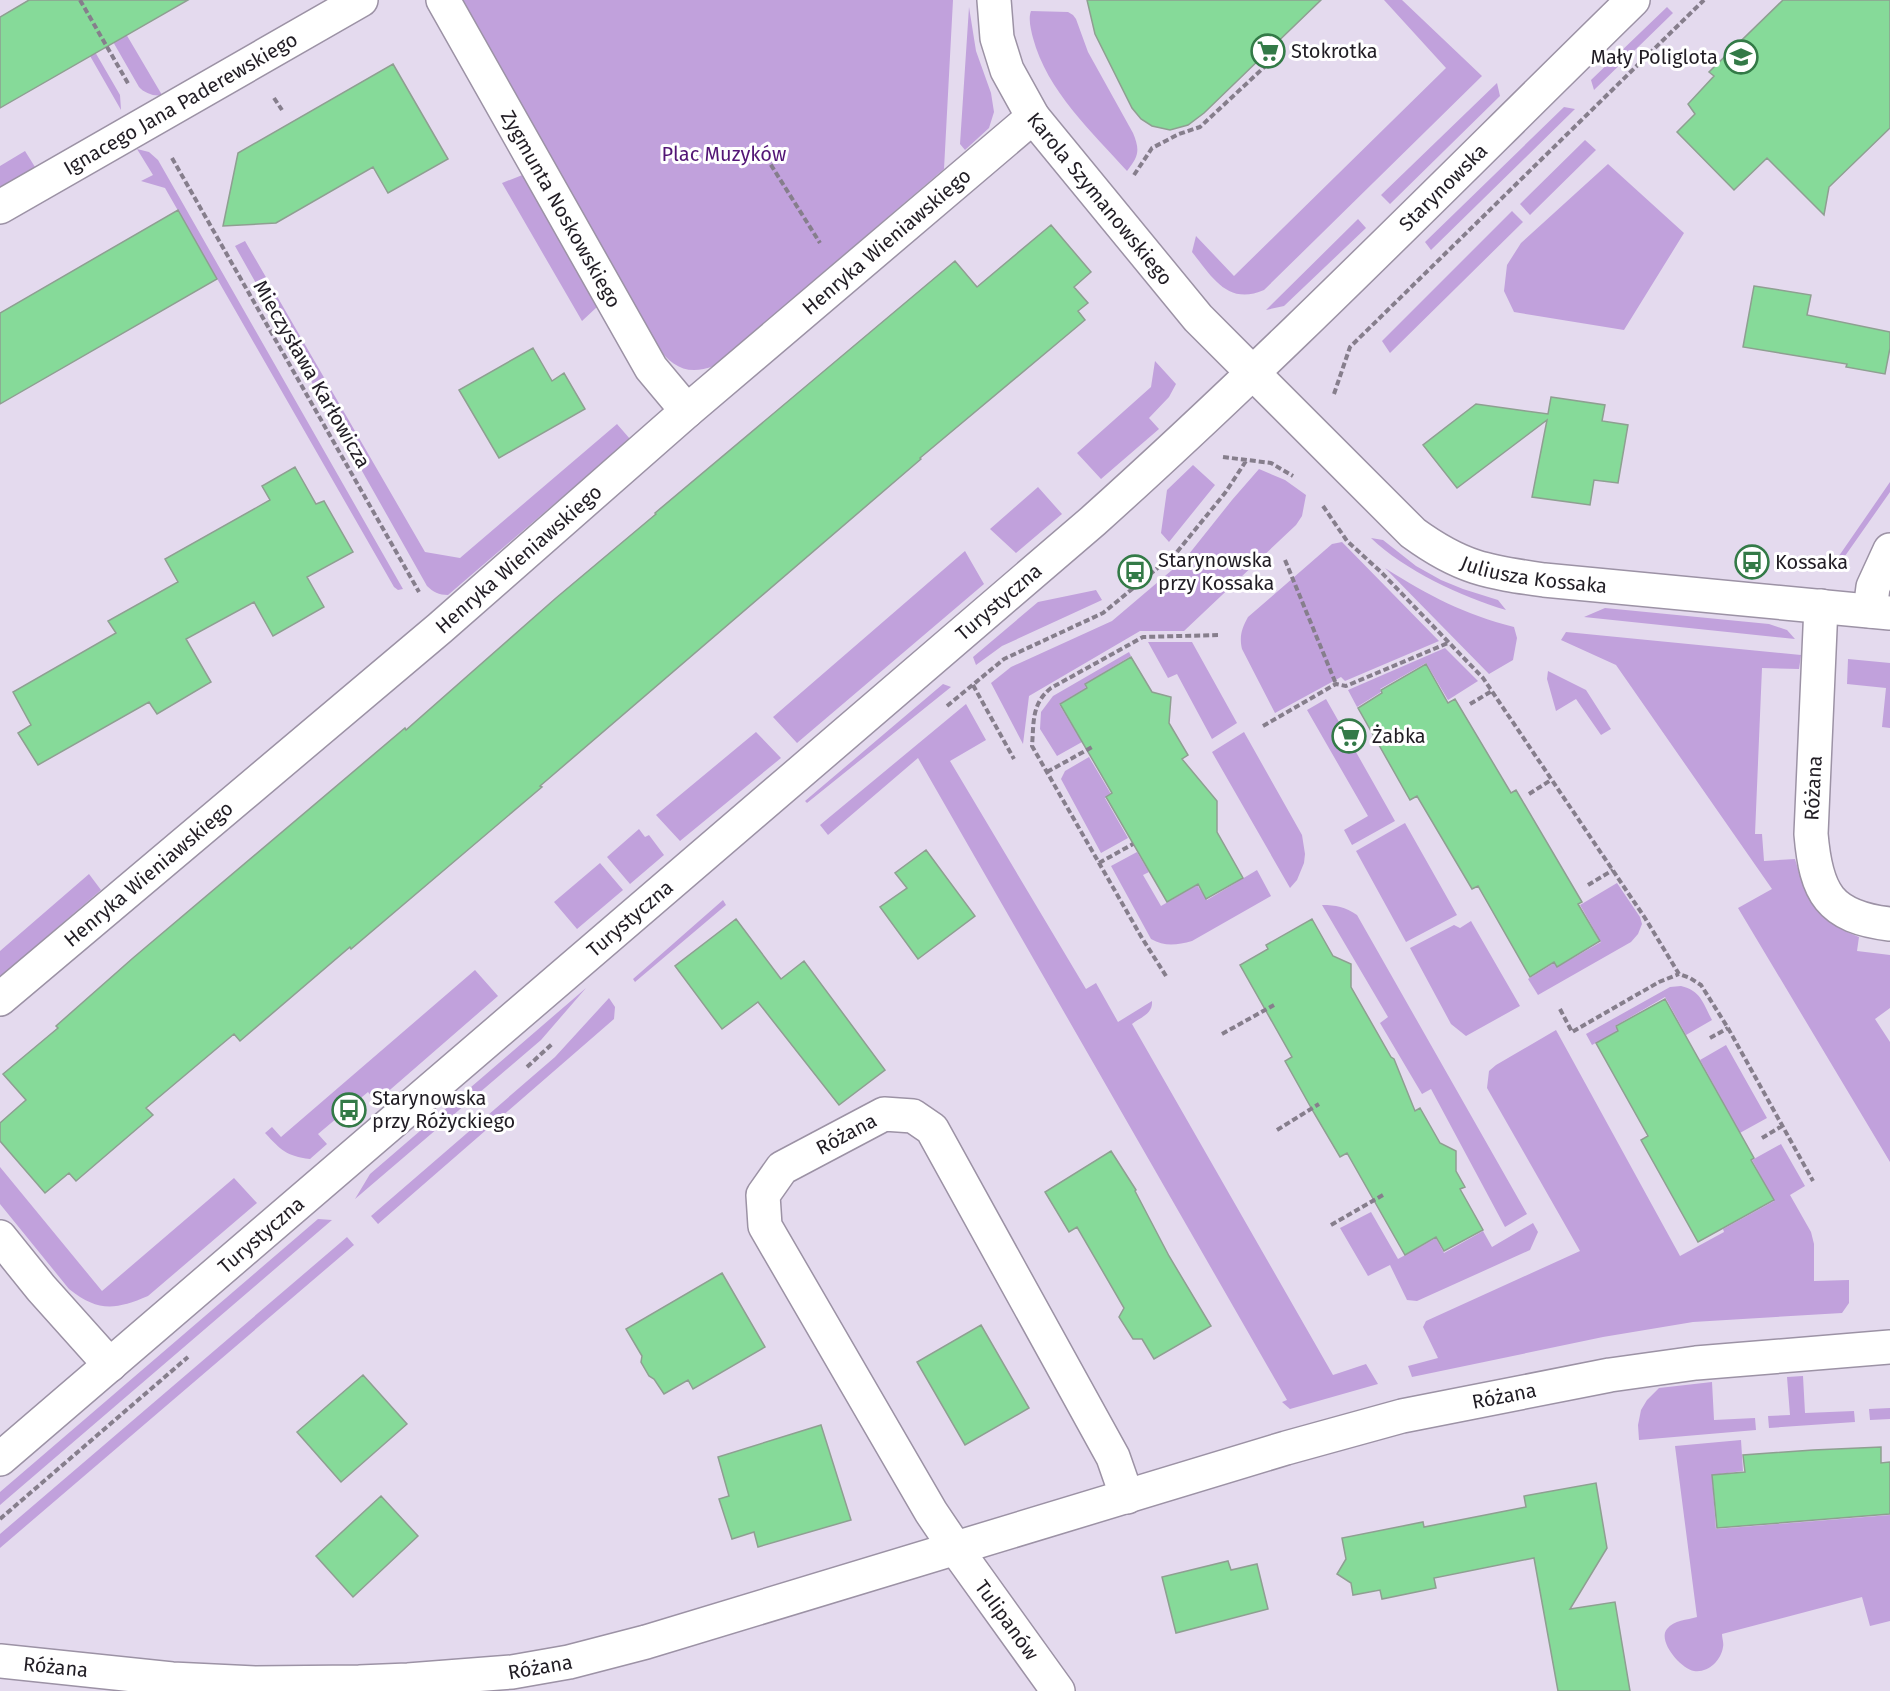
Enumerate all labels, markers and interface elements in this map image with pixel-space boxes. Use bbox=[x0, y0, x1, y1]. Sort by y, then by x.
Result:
street label: Ignacego Jana Paderewskiego bbox=[59, 27, 302, 180]
supermarket icon: Stokrotka bbox=[1250, 33, 1286, 69]
place label: Stokrotka bbox=[1291, 39, 1378, 63]
school or university icon: Mały Poliglota bbox=[1723, 39, 1759, 75]
place label: Mały Poliglota bbox=[1590, 45, 1718, 69]
street label: Zygmunta Noskowskiego bbox=[496, 106, 626, 312]
street label: Karola Szymanowskiego bbox=[1022, 107, 1178, 290]
street label: Starynowska bbox=[1394, 139, 1492, 236]
park label: Plac Muzyków bbox=[662, 142, 786, 166]
street label: Henryka Wieniawskiego bbox=[797, 163, 976, 320]
street label: Mieczysława Karłowicza bbox=[248, 276, 376, 472]
street label: Henryka Wieniawskiego bbox=[430, 480, 607, 639]
bus stop icon: Kossaka bbox=[1734, 544, 1770, 580]
place label: Starynowska przy Kossaka bbox=[1158, 548, 1274, 595]
street label: Juliusza Kossaka bbox=[1457, 550, 1608, 598]
place label: Kossaka bbox=[1775, 550, 1848, 574]
bus stop icon: Starynowska przy Kossaka bbox=[1117, 554, 1153, 590]
street label: Turystyczna bbox=[951, 558, 1047, 646]
supermarket icon: Żabka bbox=[1331, 718, 1367, 754]
place label: Żabka bbox=[1372, 724, 1426, 748]
street label: Różana bbox=[1799, 755, 1827, 821]
street label: Henryka Wieniawskiego bbox=[59, 796, 238, 952]
street label: Turystyczna bbox=[582, 875, 678, 962]
place label: Starynowska przy Różyckiego bbox=[372, 1086, 515, 1133]
bus stop icon: Starynowska przy Różyckiego bbox=[331, 1092, 367, 1128]
street label: Różana bbox=[812, 1108, 881, 1160]
street label: Turystyczna bbox=[213, 1191, 309, 1279]
street label: Różana bbox=[1470, 1378, 1538, 1414]
street label: Tulipanów bbox=[970, 1575, 1044, 1665]
street label: Różana bbox=[506, 1650, 574, 1685]
street label: Różana bbox=[22, 1651, 89, 1682]

